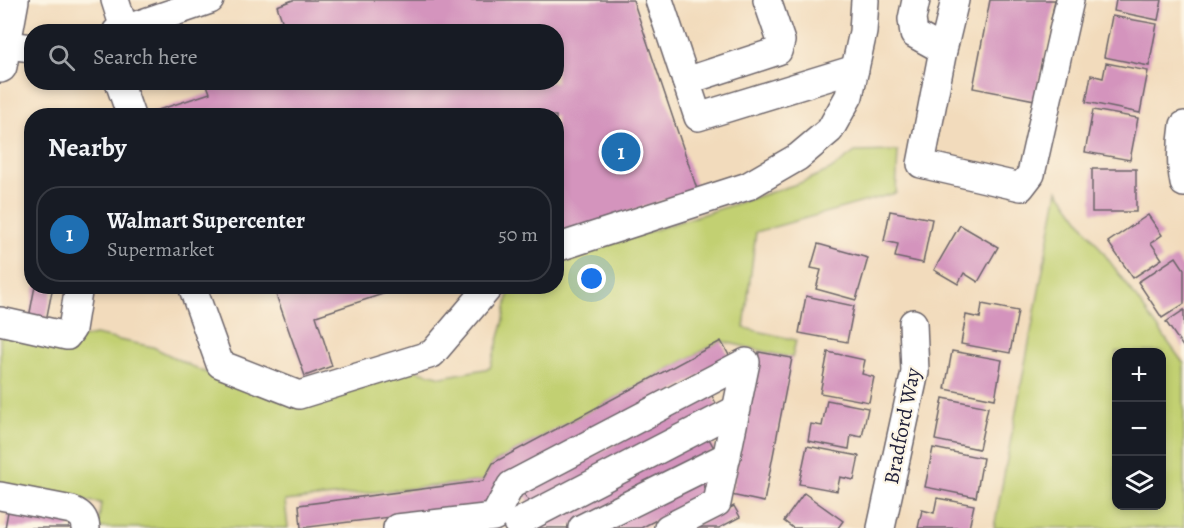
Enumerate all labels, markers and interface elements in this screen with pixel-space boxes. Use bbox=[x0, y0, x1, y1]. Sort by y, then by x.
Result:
search box bbox=[24, 24, 564, 90]
icon: search bbox=[45, 41, 78, 74]
text: Search here bbox=[93, 42, 198, 72]
text: Nearby bbox=[48, 130, 127, 165]
pin: 1 bbox=[602, 130, 640, 174]
text: Walmart Supercenter bbox=[107, 206, 305, 236]
text: 1 bbox=[66, 221, 73, 248]
text: 50 m bbox=[498, 221, 538, 248]
text: Supermarket bbox=[107, 236, 214, 263]
your location bbox=[577, 264, 606, 293]
map controls bbox=[1112, 348, 1166, 510]
button: + bbox=[1112, 348, 1166, 402]
street label: Bradford Way bbox=[877, 365, 927, 487]
button: − bbox=[1112, 402, 1166, 456]
button: layers bbox=[1112, 456, 1166, 510]

